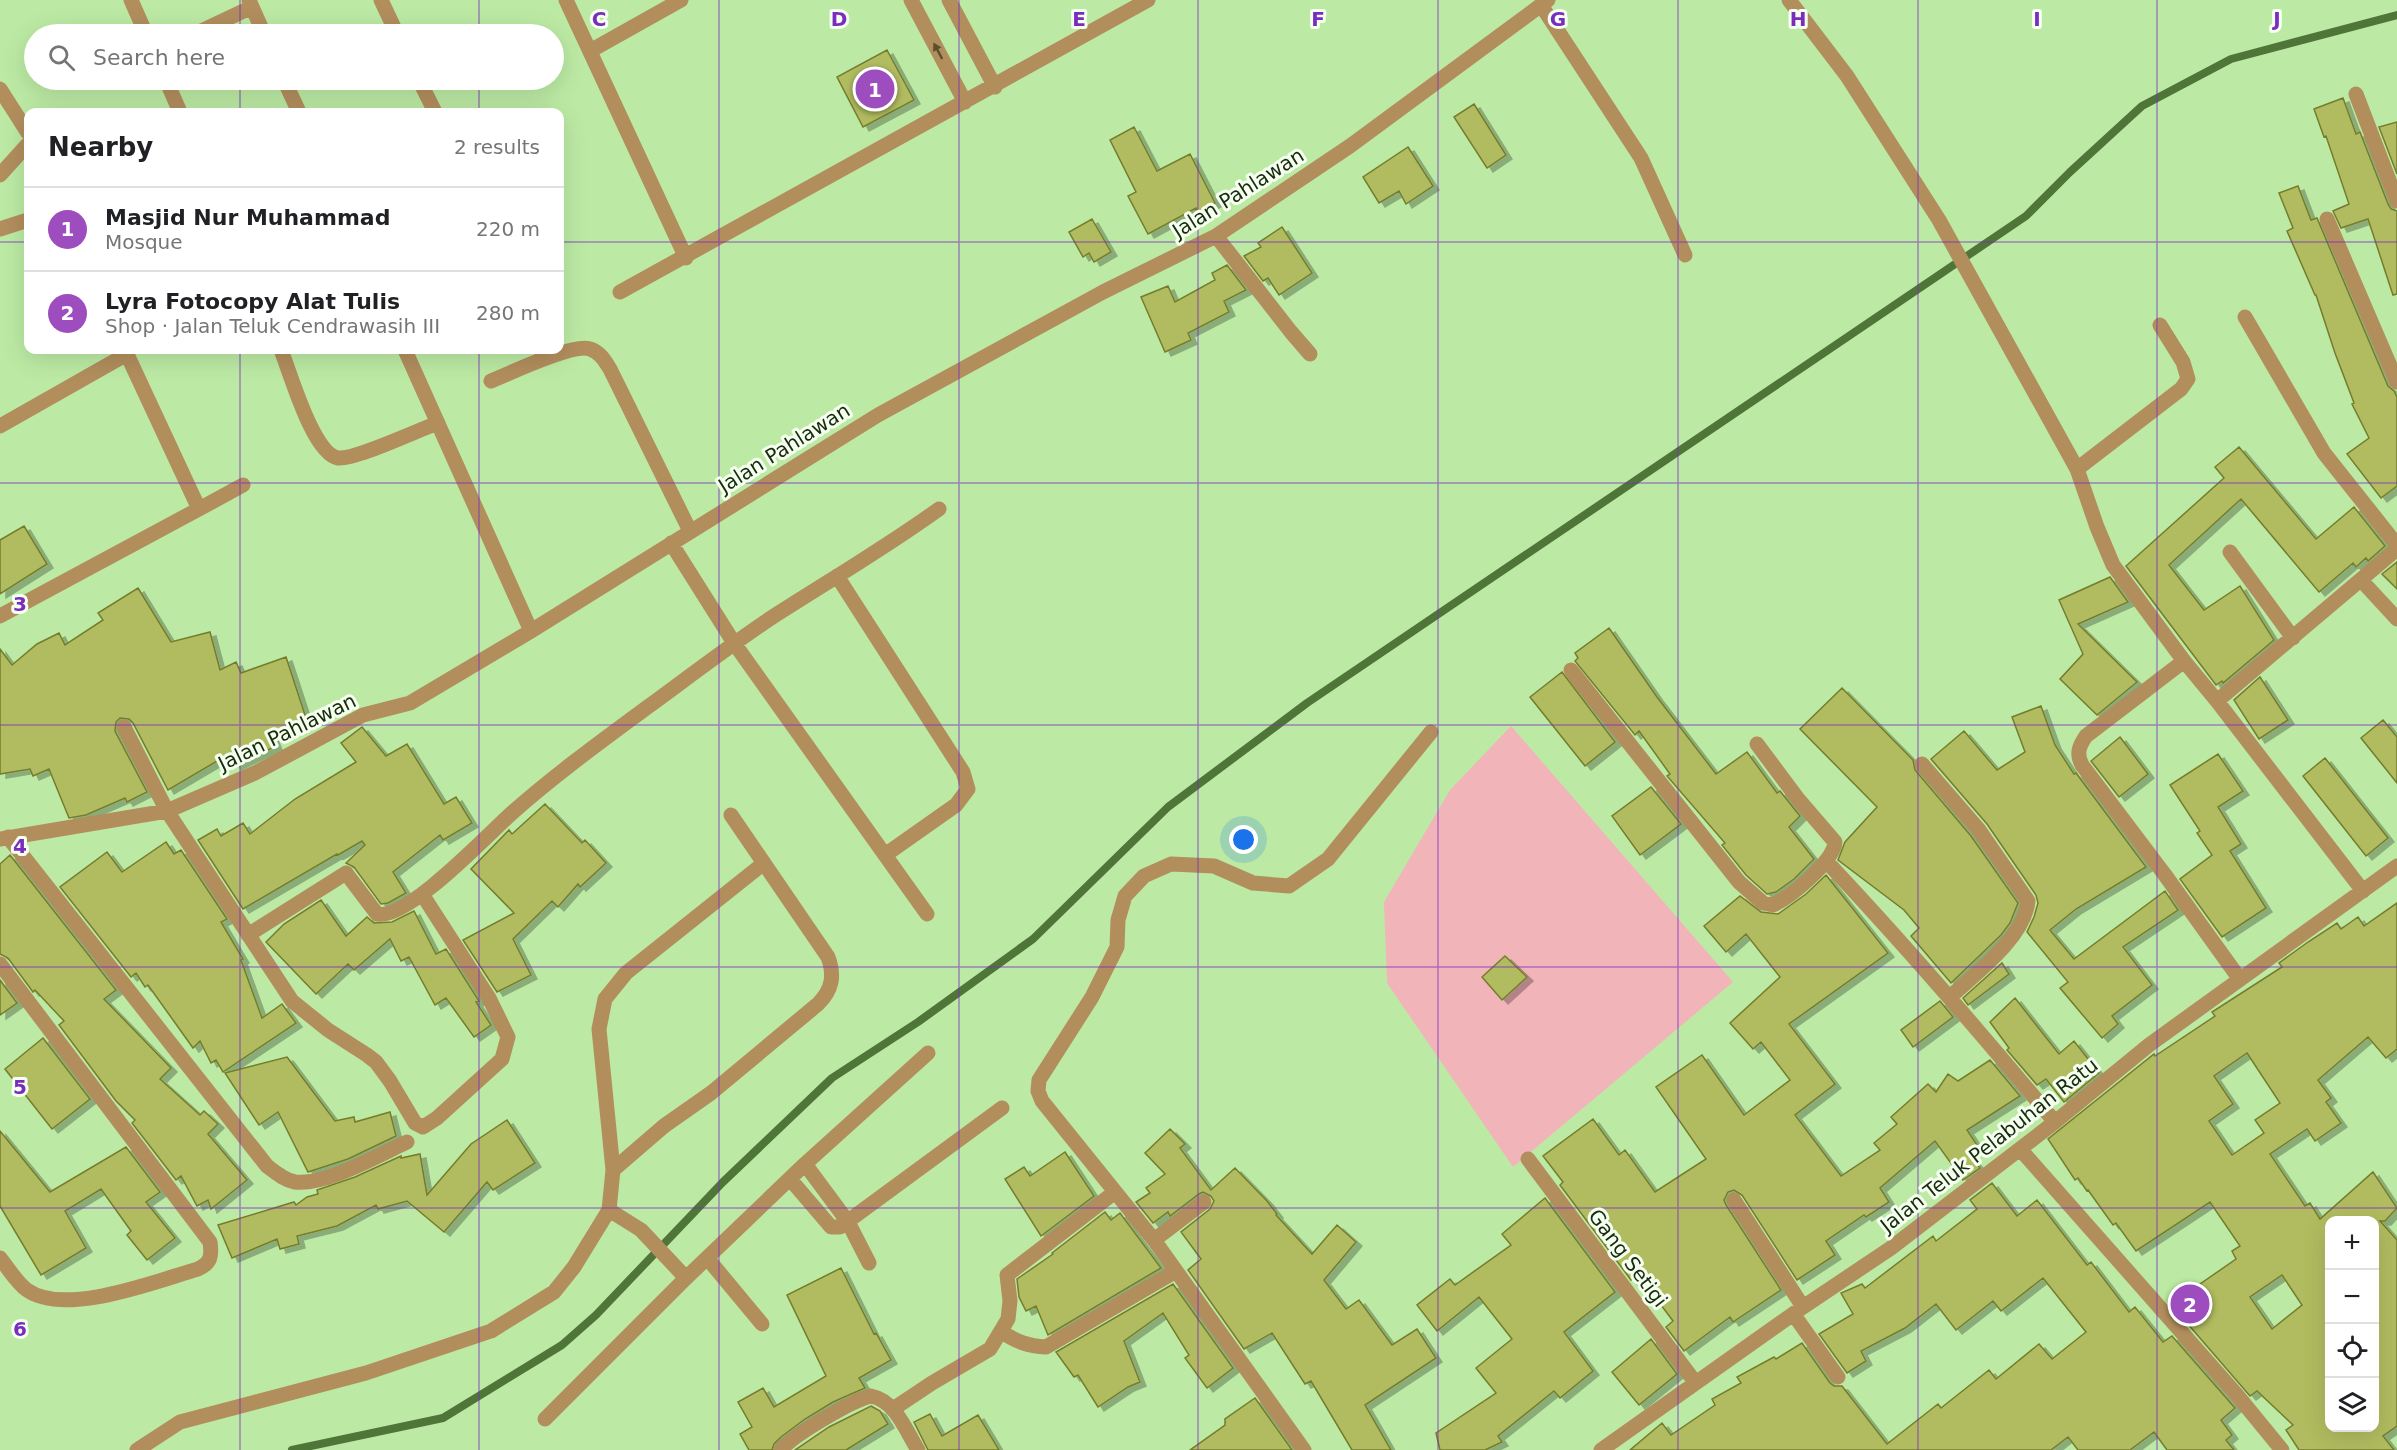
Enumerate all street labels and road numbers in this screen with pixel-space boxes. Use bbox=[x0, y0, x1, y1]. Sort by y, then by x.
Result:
street label: Jalan Pahlawan bbox=[1166, 143, 1308, 244]
street label: Jalan Pahlawan bbox=[712, 398, 854, 499]
street label: Jalan Pahlawan bbox=[212, 688, 360, 777]
street label: Jalan Teluk Pelabuhan Ratu bbox=[1874, 1053, 2103, 1239]
street label: Gang Setigi bbox=[1583, 1204, 1673, 1312]

